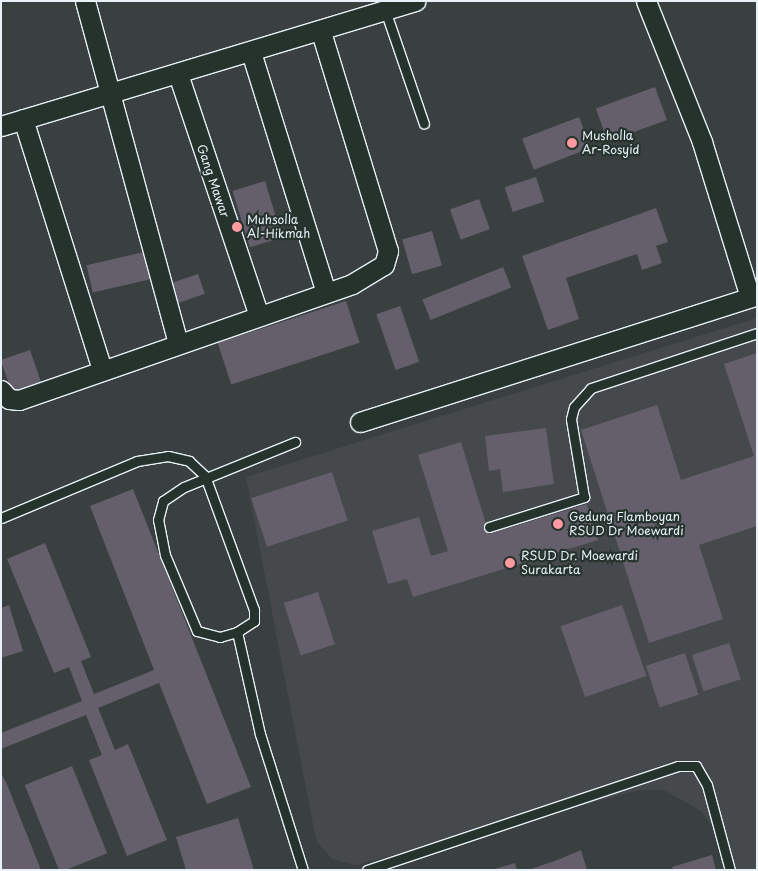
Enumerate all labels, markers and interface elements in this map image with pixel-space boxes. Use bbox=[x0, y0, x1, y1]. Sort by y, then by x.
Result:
place label: Musholla Ar-Rosyid bbox=[582, 129, 640, 157]
marker: Musholla Ar-Rosyid bbox=[566, 137, 578, 149]
street label: Gang Mawar bbox=[194, 143, 232, 219]
place label: Muhsolla Al-Hikmah bbox=[247, 213, 310, 241]
marker: Muhsolla Al-Hikmah bbox=[231, 221, 243, 233]
place label: Gedung Flamboyan RSUD Dr Moewardi bbox=[569, 510, 683, 538]
marker: Gedung Flamboyan RSUD Dr Moewardi bbox=[551, 517, 565, 531]
place label: RSUD Dr. Moewardi Surakarta bbox=[521, 549, 637, 577]
marker: RSUD Dr. Moewardi Surakarta bbox=[503, 556, 517, 570]

